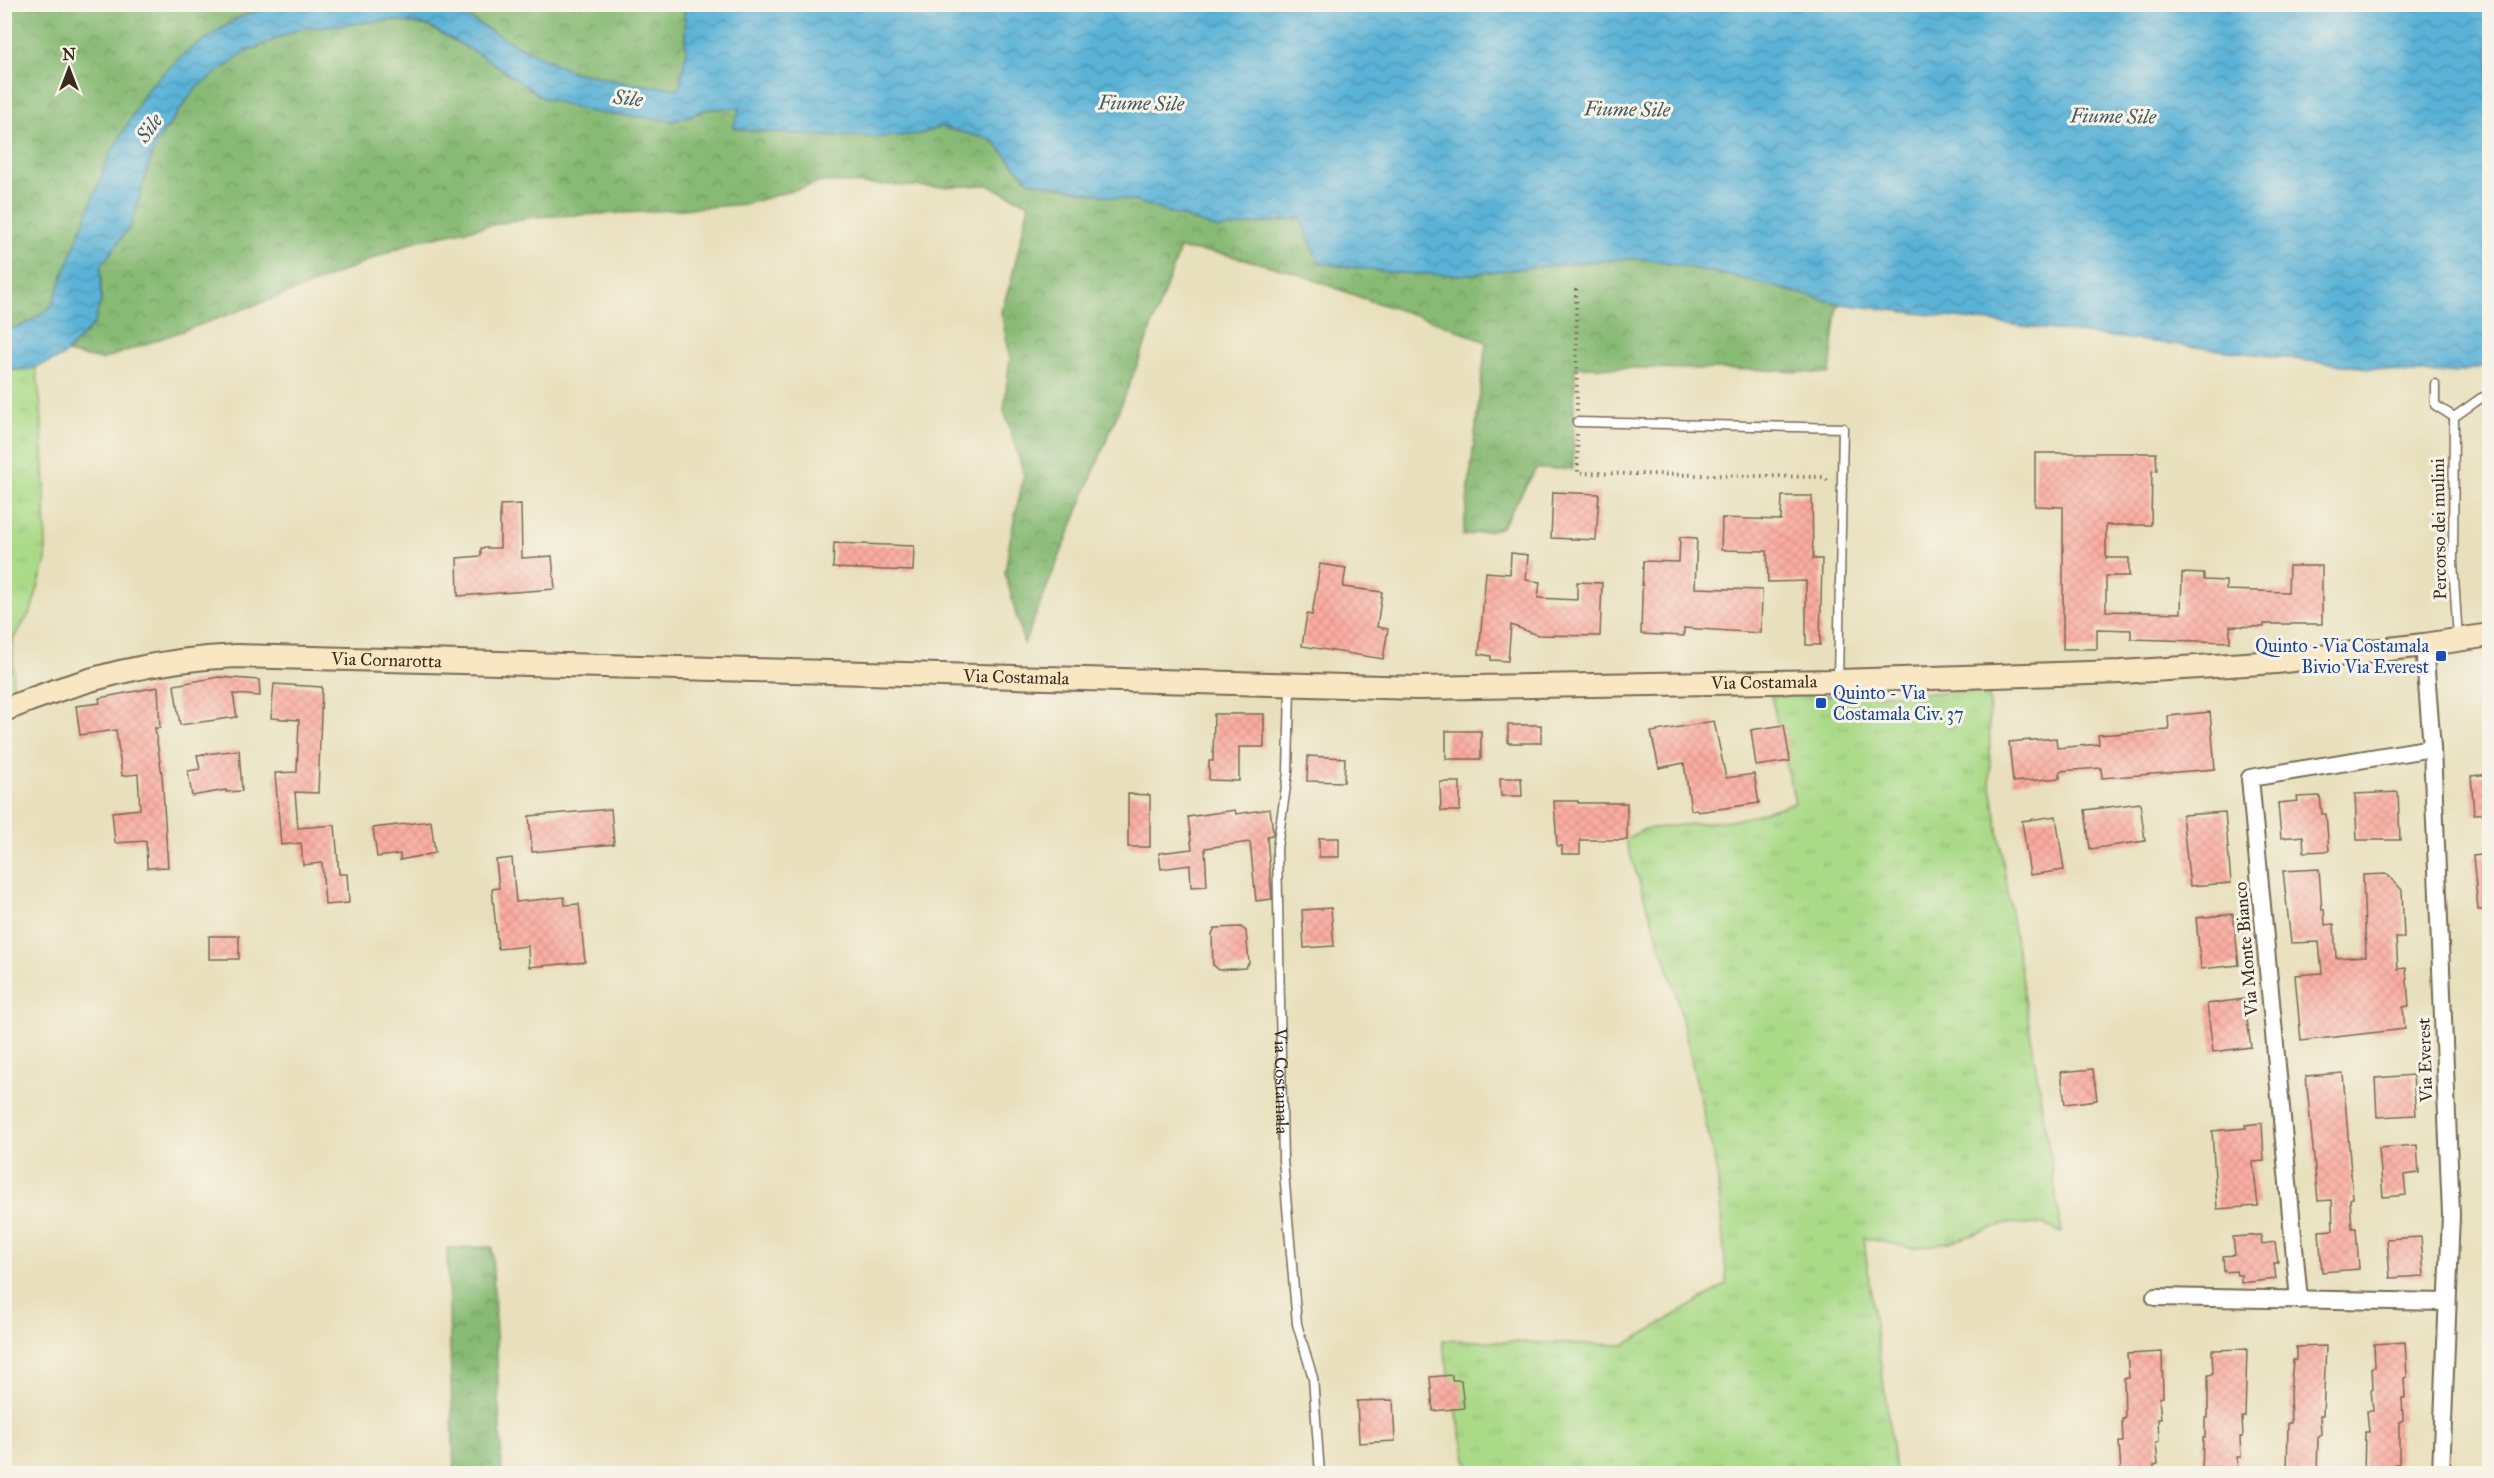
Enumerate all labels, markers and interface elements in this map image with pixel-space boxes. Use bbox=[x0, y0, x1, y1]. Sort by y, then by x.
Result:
north arrow bbox=[39, 39, 99, 99]
text: N bbox=[62, 45, 76, 64]
water label: Sile bbox=[611, 84, 645, 112]
water label: Fiume Sile bbox=[1097, 90, 1185, 116]
water label: Fiume Sile bbox=[1583, 96, 1671, 122]
water label: Fiume Sile bbox=[2069, 103, 2157, 129]
water label: Sile bbox=[130, 109, 168, 148]
street label: Percorso dei mulini bbox=[2427, 458, 2451, 600]
place label: Quinto - Via Costamala Bivio Via Everest bbox=[2255, 635, 2430, 678]
street label: Via Cornarotta bbox=[330, 648, 443, 673]
marker: Quinto - Via Costamala Bivio Via Everest bbox=[2434, 649, 2448, 663]
street label: Via Costamala bbox=[962, 665, 1070, 690]
street label: Via Costamala bbox=[1710, 670, 1818, 694]
place label: Quinto - Via Costamala Civ. 37 bbox=[1833, 682, 1964, 725]
marker: Quinto - Via Costamala Civ. 37 bbox=[1814, 696, 1828, 710]
street label: Via Monte Bianco bbox=[2229, 881, 2263, 1018]
street label: Via Everest bbox=[2413, 1017, 2438, 1104]
street label: Via Costamala bbox=[1269, 1027, 1294, 1135]

